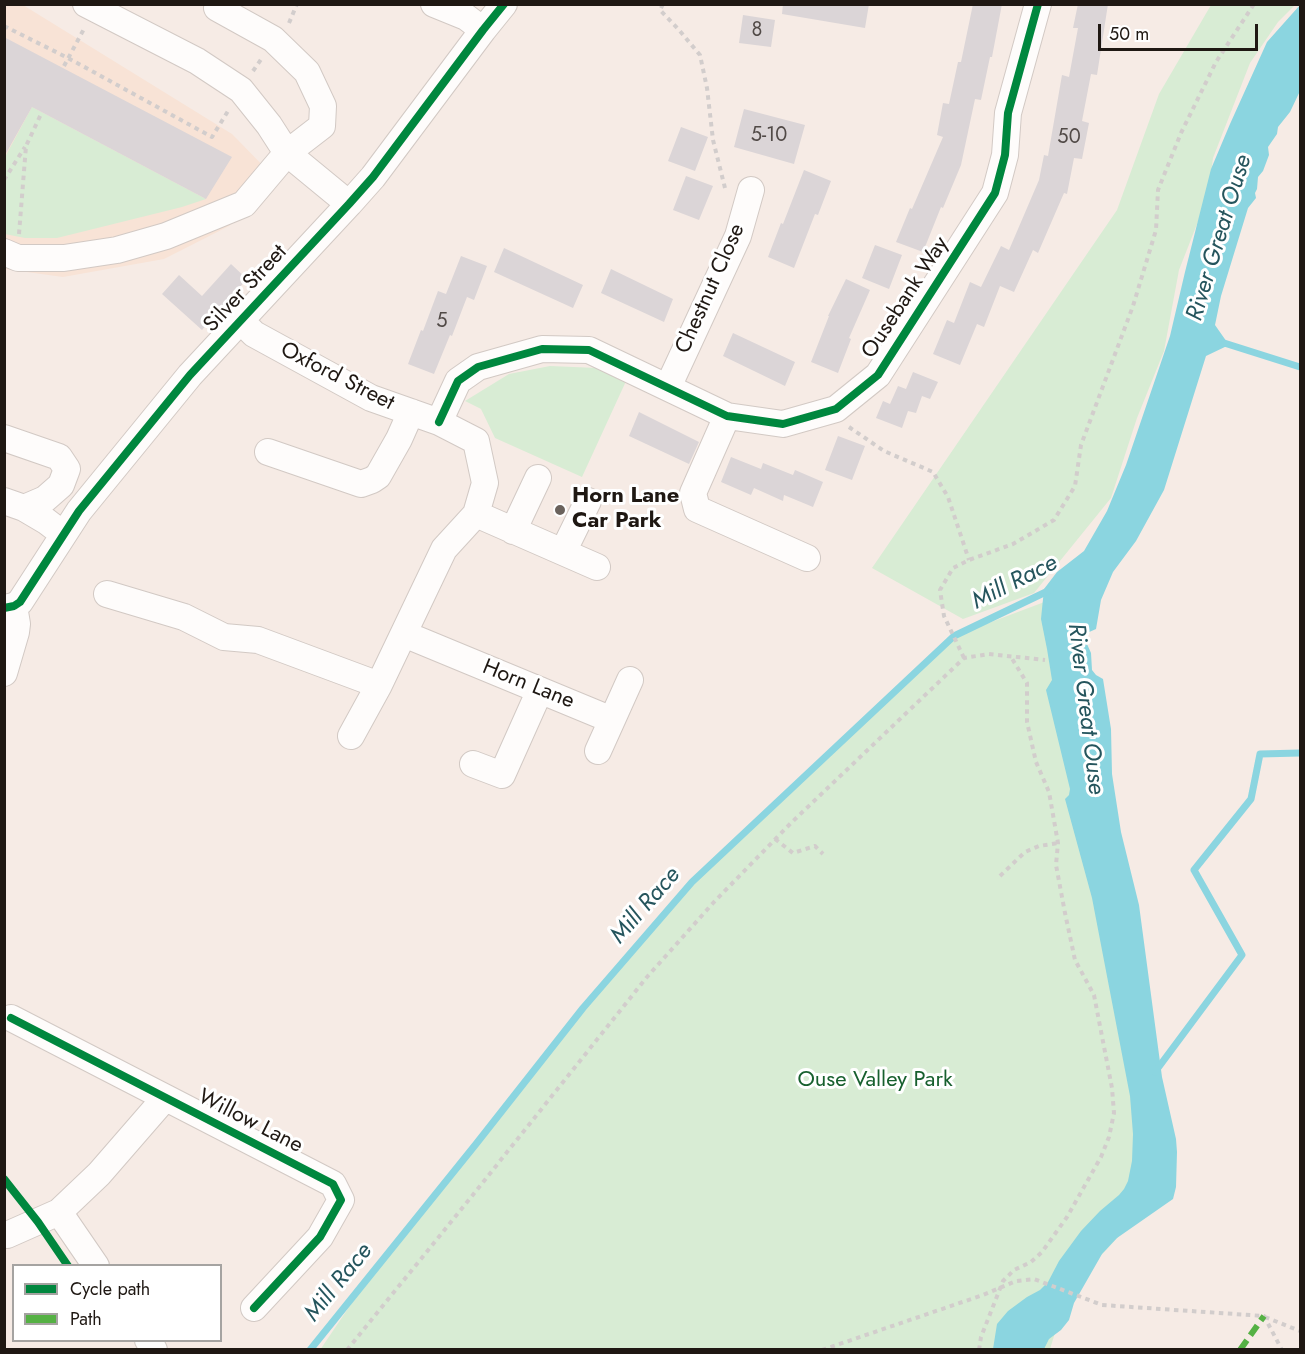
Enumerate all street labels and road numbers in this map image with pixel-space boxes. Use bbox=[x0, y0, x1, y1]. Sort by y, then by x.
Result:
street label: Chestnut Close bbox=[671, 220, 751, 358]
street label: Ousebank Way bbox=[857, 232, 955, 364]
street label: Silver Street bbox=[199, 240, 293, 338]
street label: Oxford Street bbox=[276, 337, 398, 417]
street label: Horn Lane bbox=[478, 655, 578, 715]
street label: Willow Lane bbox=[193, 1084, 307, 1160]

